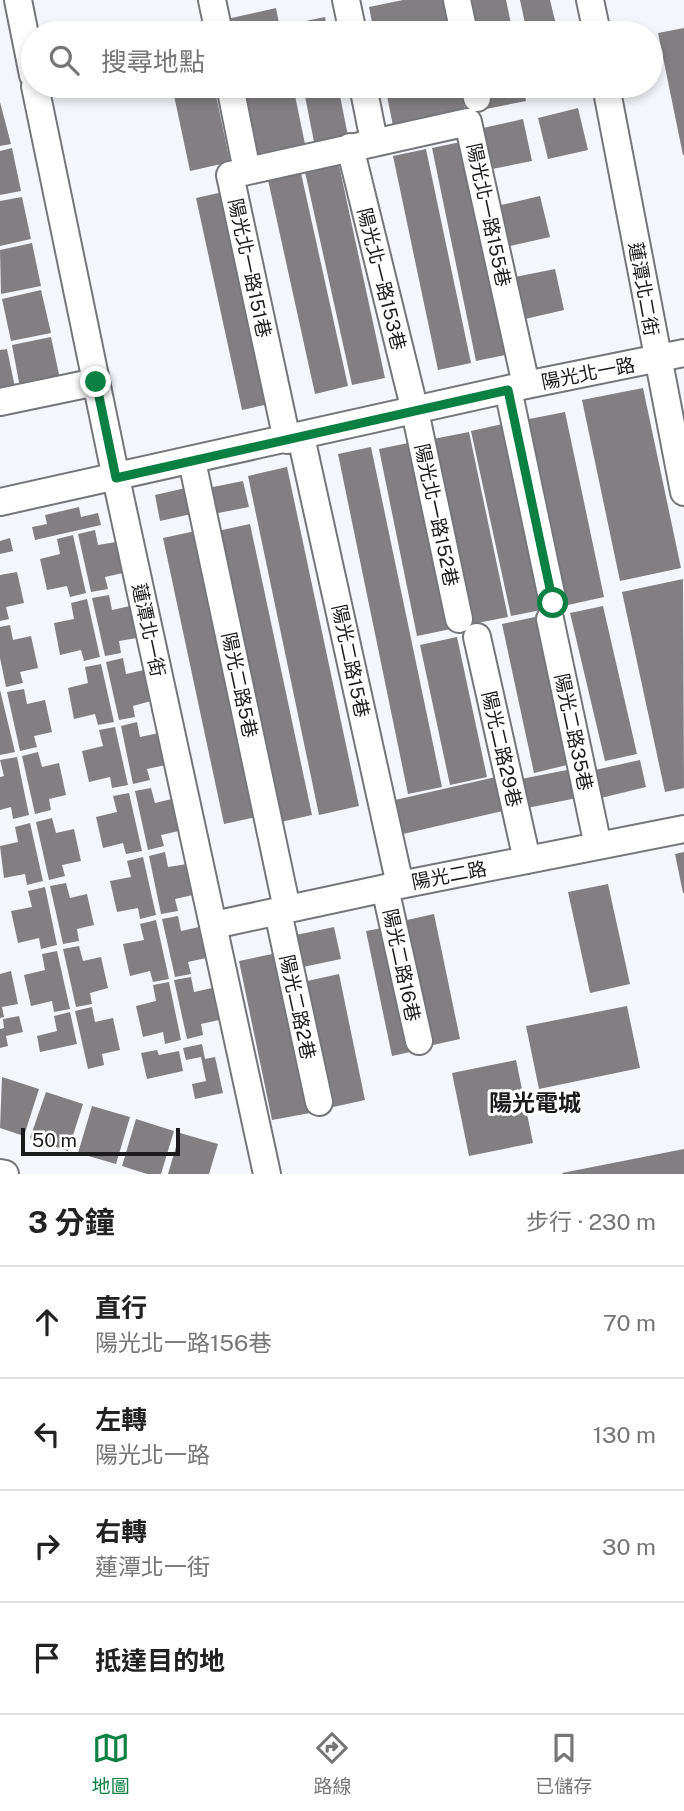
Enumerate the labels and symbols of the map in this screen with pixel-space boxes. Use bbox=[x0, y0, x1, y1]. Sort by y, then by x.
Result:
street label: 陽光北一路155巷 bbox=[463, 141, 515, 289]
street label: 陽光北一路151巷 bbox=[225, 196, 275, 340]
street label: 陽光北一路153巷 bbox=[354, 206, 410, 352]
street label: 蓮潭北二街 bbox=[625, 240, 663, 338]
street label: 陽光北一路 bbox=[539, 353, 637, 393]
route end bbox=[80, 366, 111, 397]
street label: 陽光北一路152巷 bbox=[411, 442, 463, 588]
street label: 蓮潭北一街 bbox=[128, 581, 170, 679]
route start bbox=[537, 587, 568, 618]
street label: 陽光二路15巷 bbox=[328, 603, 374, 719]
street label: 陽光二路5巷 bbox=[218, 630, 262, 740]
street label: 陽光二路35巷 bbox=[551, 671, 597, 793]
street label: 陽光二路29巷 bbox=[478, 689, 526, 809]
street label: 陽光二路 bbox=[410, 857, 488, 893]
street label: 陽光二路16巷 bbox=[379, 907, 425, 1023]
street label: 陽光二路2巷 bbox=[276, 953, 320, 1061]
district label: 陽光電城 bbox=[489, 1089, 581, 1116]
scale bar bbox=[21, 1125, 180, 1157]

